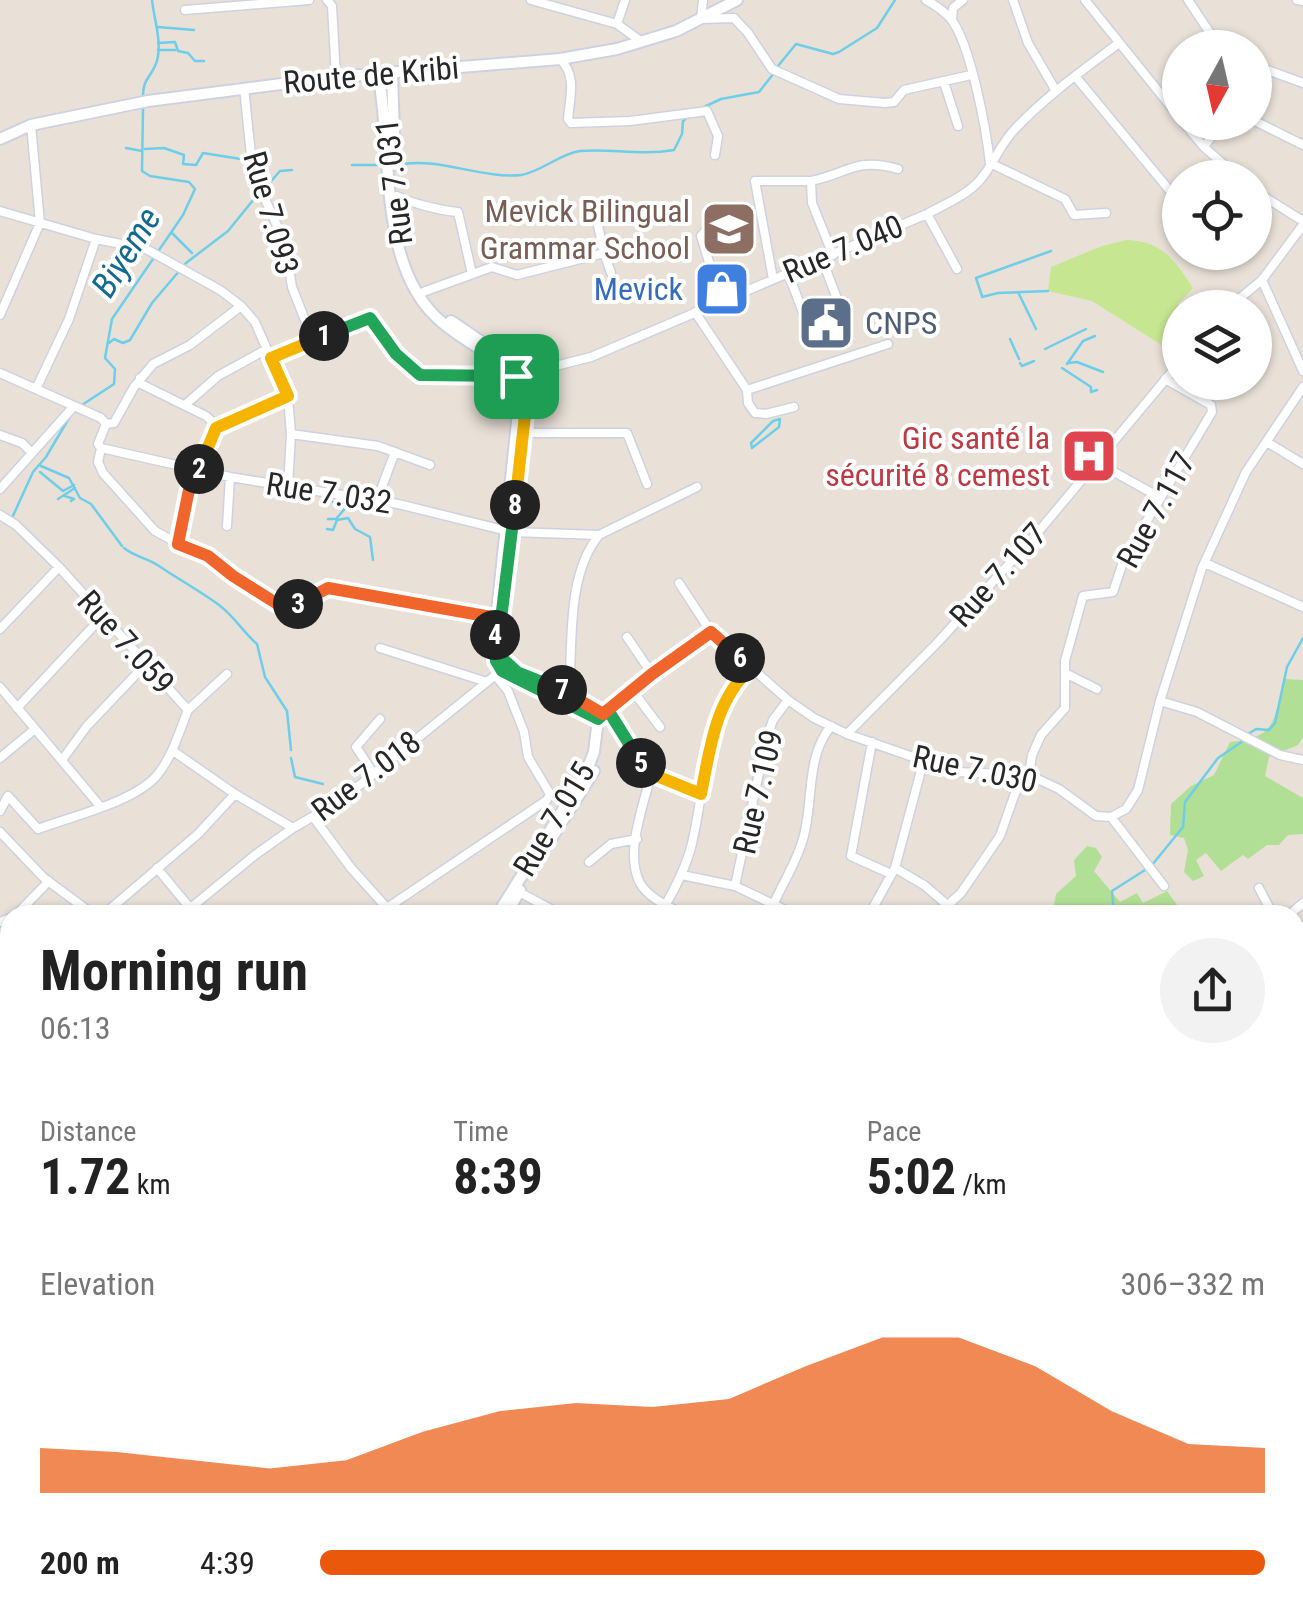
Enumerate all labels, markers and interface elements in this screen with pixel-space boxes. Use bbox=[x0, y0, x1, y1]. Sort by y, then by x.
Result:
north arrow bbox=[1162, 30, 1272, 140]
map controls bbox=[1162, 30, 1272, 400]
street label: Route de Kribi bbox=[282, 48, 460, 102]
street label: Rue 7.031 bbox=[367, 117, 421, 247]
street label: Rue 7.093 bbox=[235, 147, 307, 279]
button: locate bbox=[1162, 160, 1272, 270]
place label: Mevick Bilingual Grammar School bbox=[480, 192, 690, 267]
school or university icon: Mevick Bilingual Grammar School bbox=[699, 199, 759, 259]
water label: Biyeme bbox=[83, 200, 170, 305]
street label: Rue 7.040 bbox=[777, 207, 909, 291]
shop icon: Mevick bbox=[692, 259, 752, 319]
place label: Mevick bbox=[594, 270, 684, 308]
button: layers bbox=[1162, 290, 1272, 400]
public building icon: CNPS bbox=[796, 293, 856, 353]
place label: CNPS bbox=[865, 304, 937, 342]
pin: 1 bbox=[299, 311, 349, 361]
text: 1 bbox=[317, 319, 331, 352]
pin bbox=[474, 334, 559, 419]
icon: arrive bbox=[489, 349, 544, 404]
place label: Gic santé la sécurité 8 cemest bbox=[825, 419, 1050, 494]
hospital icon: Gic santé la sécurité 8 cemest bbox=[1059, 426, 1119, 486]
pin: 2 bbox=[174, 444, 224, 494]
street label: Rue 7.117 bbox=[1109, 446, 1203, 574]
text: 2 bbox=[192, 452, 206, 485]
street label: Rue 7.032 bbox=[264, 464, 394, 522]
pin: 8 bbox=[490, 480, 540, 530]
text: 8 bbox=[508, 488, 522, 521]
street label: Rue 7.107 bbox=[942, 515, 1054, 635]
pin: 3 bbox=[273, 579, 323, 629]
street label: Rue 7.059 bbox=[70, 582, 182, 702]
text: 3 bbox=[291, 587, 305, 620]
pin: 4 bbox=[470, 610, 520, 660]
text: 4 bbox=[488, 618, 502, 651]
pin: 6 bbox=[715, 633, 765, 683]
text: 6 bbox=[733, 641, 747, 674]
pin: 7 bbox=[537, 665, 587, 715]
text: 7 bbox=[555, 673, 569, 706]
street label: Rue 7.018 bbox=[304, 723, 428, 829]
street label: Rue 7.109 bbox=[725, 726, 791, 858]
street label: Rue 7.030 bbox=[909, 737, 1041, 801]
pin: 5 bbox=[616, 738, 666, 788]
text: 5 bbox=[634, 746, 648, 779]
street label: Rue 7.015 bbox=[505, 755, 603, 883]
button: share bbox=[1160, 938, 1265, 1043]
text: Morning run bbox=[40, 939, 308, 1003]
text: 06:13 bbox=[40, 1009, 111, 1047]
text: Distance bbox=[40, 1115, 137, 1148]
text: Time bbox=[453, 1115, 509, 1148]
text: Pace bbox=[867, 1115, 922, 1148]
text: 1.72 bbox=[40, 1148, 130, 1206]
text: 8:39 bbox=[453, 1148, 543, 1206]
text: 5:02 bbox=[867, 1148, 956, 1206]
text: km bbox=[130, 1168, 170, 1201]
text: /km bbox=[956, 1168, 1007, 1201]
text: Elevation bbox=[40, 1265, 155, 1303]
text: 306–332 m bbox=[1120, 1265, 1265, 1303]
text: 200 m bbox=[40, 1544, 120, 1582]
text: 4:39 bbox=[200, 1544, 255, 1582]

